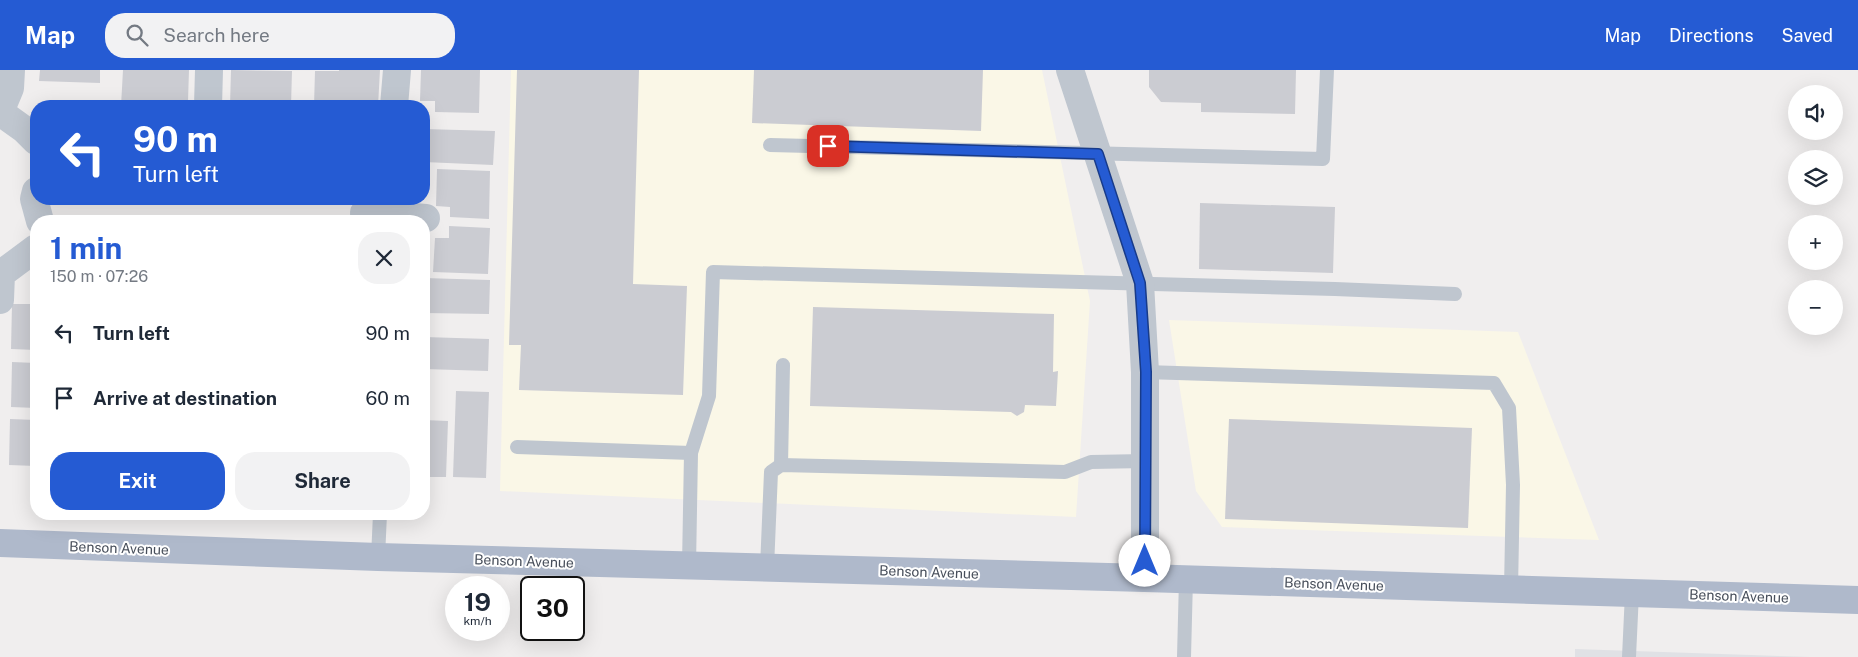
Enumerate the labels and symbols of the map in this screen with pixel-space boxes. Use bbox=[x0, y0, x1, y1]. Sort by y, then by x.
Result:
pin bbox=[807, 125, 849, 167]
position arrow bbox=[1118, 534, 1170, 586]
street label: Benson Avenue bbox=[69, 538, 169, 558]
street label: Benson Avenue bbox=[474, 551, 574, 571]
street label: Benson Avenue bbox=[879, 562, 979, 582]
street label: Benson Avenue bbox=[1284, 574, 1384, 594]
speed limit sign: 30 bbox=[520, 576, 585, 641]
street label: Benson Avenue bbox=[1689, 586, 1789, 606]

